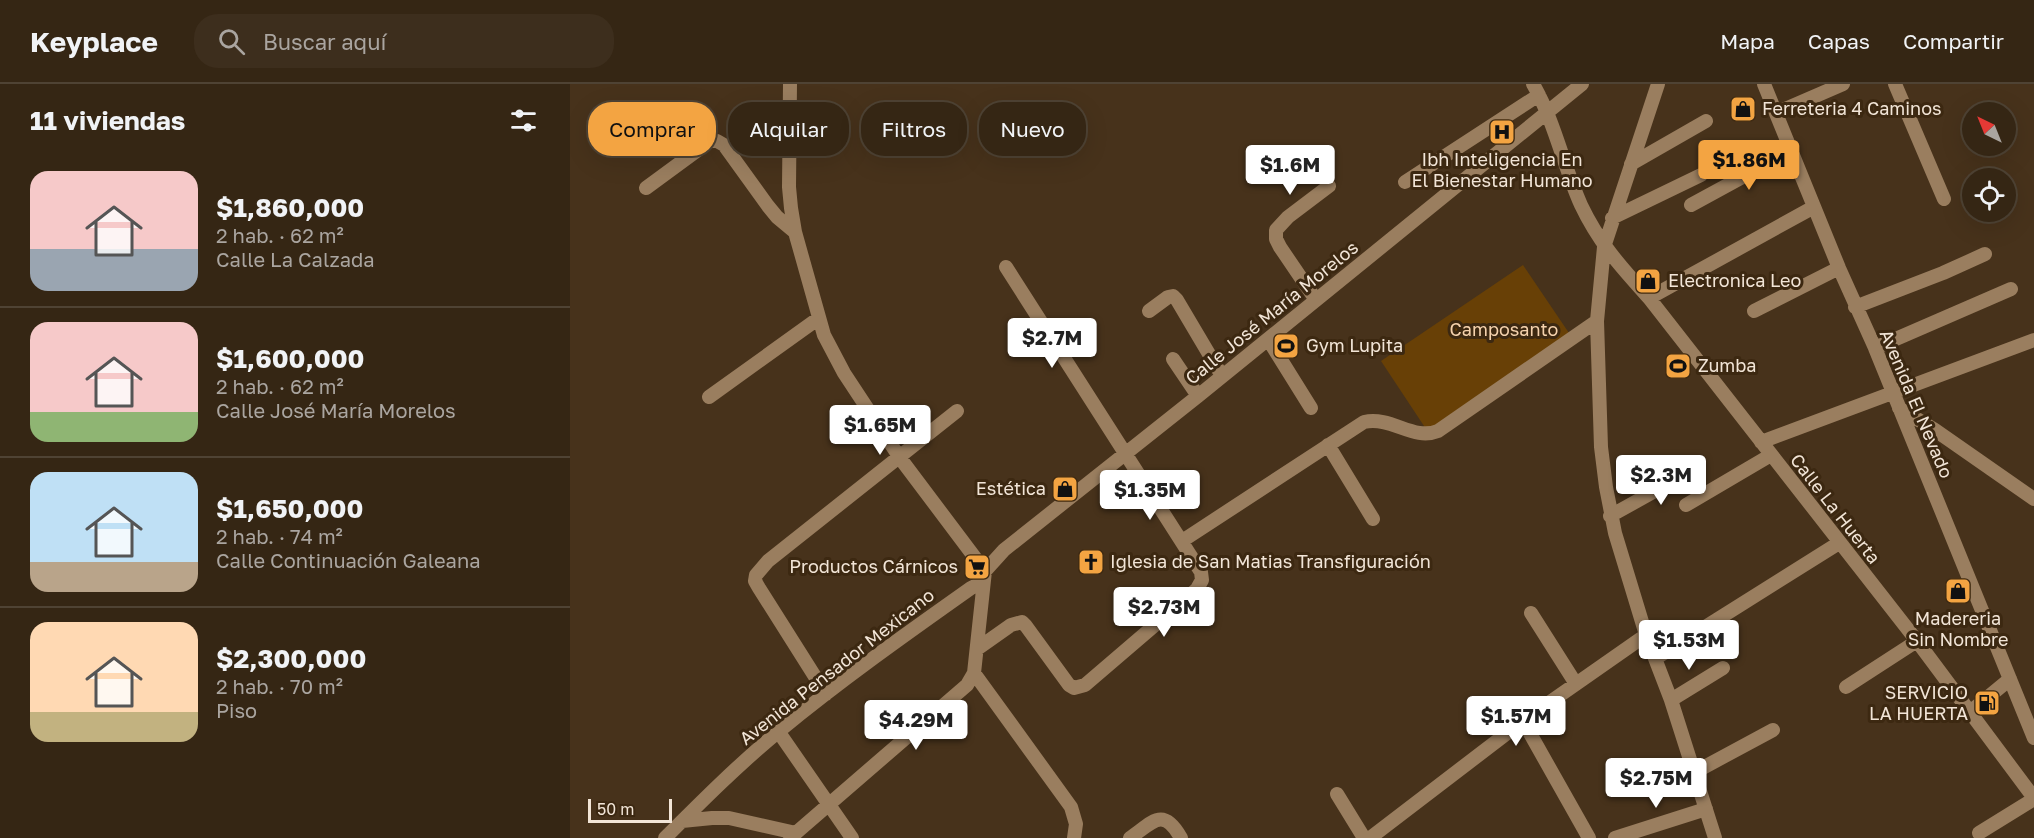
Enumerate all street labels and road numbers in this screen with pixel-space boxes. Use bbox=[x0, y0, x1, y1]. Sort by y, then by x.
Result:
street label: Calle José María Morelos bbox=[1181, 236, 1362, 389]
street label: Avenida El Nevado bbox=[1876, 326, 1958, 481]
street label: Calle La Huerta bbox=[1786, 449, 1886, 568]
street label: Avenida Pensador Mexicano bbox=[735, 583, 938, 749]

